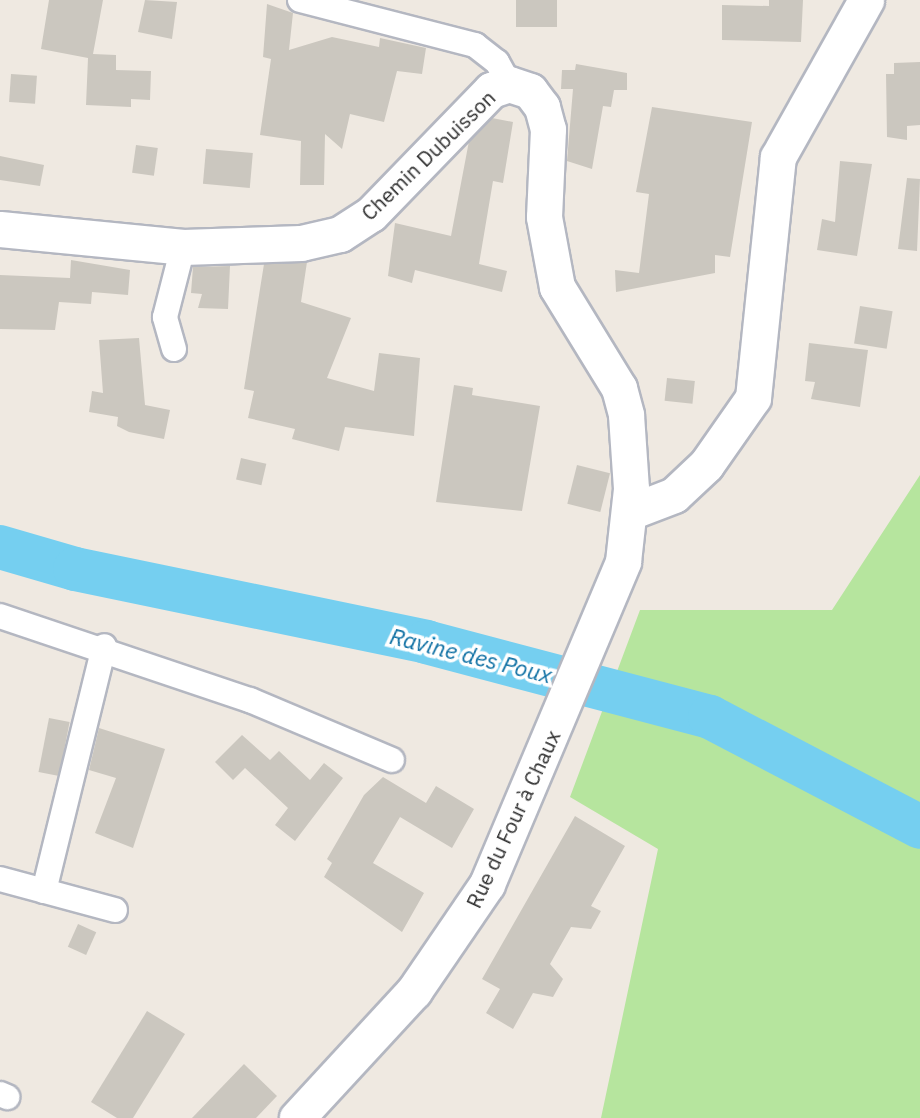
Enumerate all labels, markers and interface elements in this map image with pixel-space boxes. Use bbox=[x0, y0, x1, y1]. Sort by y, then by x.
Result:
street label: Chemin Dubuisson bbox=[356, 85, 500, 225]
water label: Ravine des Poux bbox=[387, 622, 555, 688]
street label: Rue du Four à Chaux bbox=[461, 726, 565, 912]

